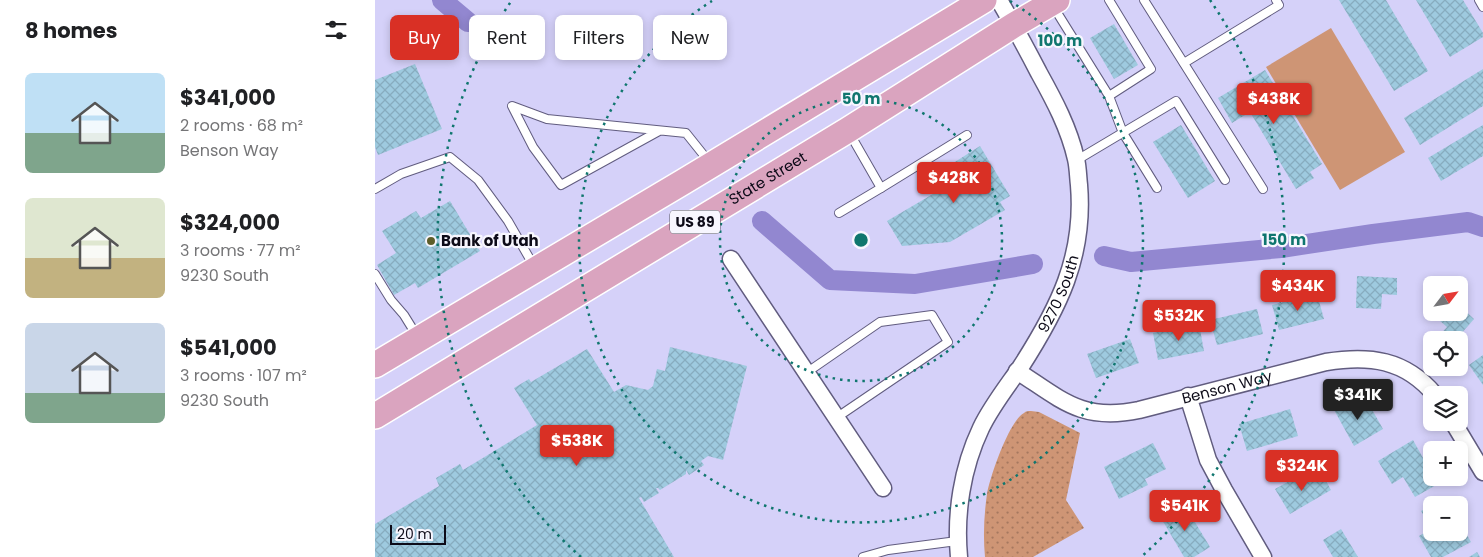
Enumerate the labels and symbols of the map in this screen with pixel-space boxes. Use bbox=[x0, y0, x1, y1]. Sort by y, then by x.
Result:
text: 100 m bbox=[1038, 30, 1082, 51]
pin: $438K bbox=[1239, 82, 1309, 125]
text: 50 m bbox=[842, 88, 880, 109]
street label: State Street bbox=[725, 147, 810, 210]
pin: $428K bbox=[919, 162, 989, 204]
road number: US 89 bbox=[670, 210, 720, 233]
text: 150 m bbox=[1262, 229, 1306, 250]
place label: Bank of Utah bbox=[441, 230, 539, 251]
centre of rings bbox=[852, 231, 870, 249]
marker: Bank of Utah bbox=[425, 235, 437, 247]
street label: 9270 South bbox=[1033, 253, 1084, 337]
pin: $434K bbox=[1263, 270, 1333, 312]
north arrow bbox=[1423, 276, 1467, 321]
pin: $532K bbox=[1144, 300, 1214, 342]
street label: Benson Way bbox=[1179, 365, 1275, 409]
pin: $341K bbox=[1323, 378, 1393, 421]
pin: $538K bbox=[542, 424, 612, 467]
pin: $324K bbox=[1267, 450, 1337, 492]
pin: $541K bbox=[1150, 490, 1220, 532]
scale bar bbox=[390, 522, 446, 545]

